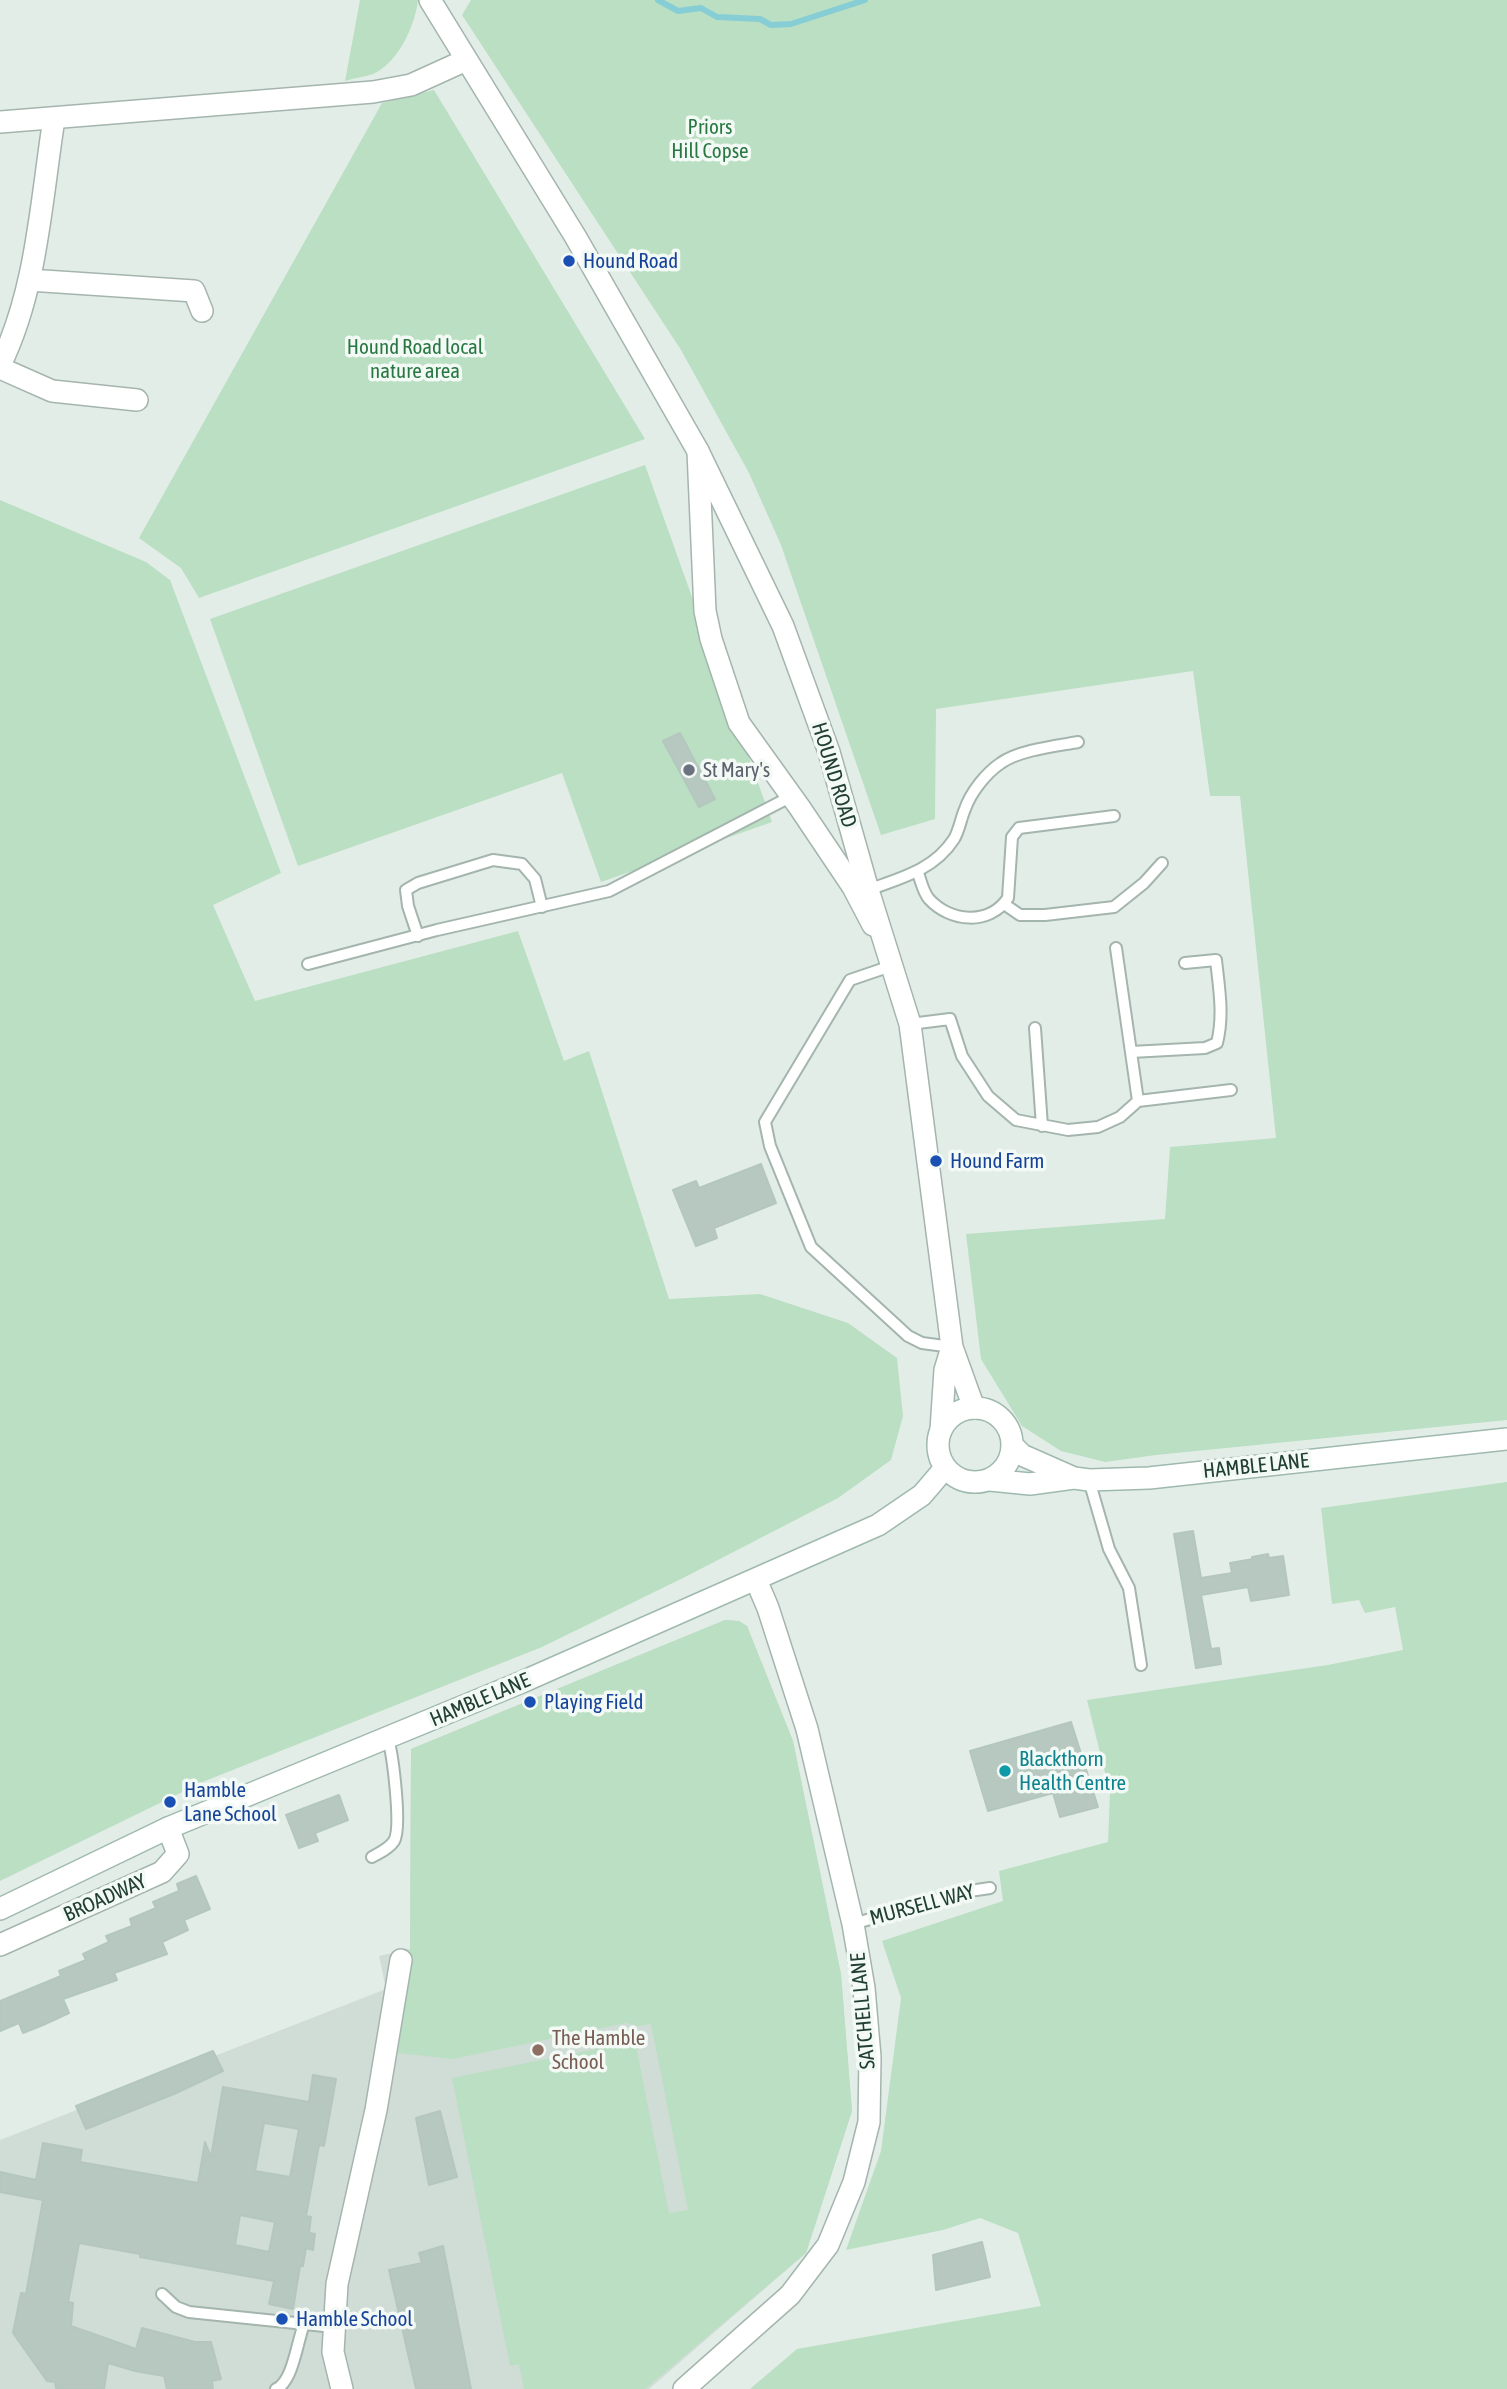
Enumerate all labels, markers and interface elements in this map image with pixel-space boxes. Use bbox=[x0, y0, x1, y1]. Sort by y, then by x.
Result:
park label: Priors Hill Copse bbox=[671, 114, 749, 164]
place label: Hound Road bbox=[583, 248, 678, 274]
marker: Hound Road bbox=[561, 253, 577, 269]
park label: Hound Road local nature area bbox=[347, 334, 483, 384]
street label: HOUND ROAD bbox=[806, 719, 862, 831]
place label: St Mary's bbox=[703, 757, 770, 783]
marker: St Mary's bbox=[681, 762, 697, 778]
place label: Hound Farm bbox=[950, 1148, 1044, 1174]
marker: Hound Farm bbox=[928, 1153, 944, 1169]
street label: HAMBLE LANE bbox=[1202, 1448, 1310, 1484]
street label: HAMBLE LANE bbox=[426, 1668, 534, 1732]
place label: Playing Field bbox=[544, 1689, 643, 1715]
marker: Playing Field bbox=[522, 1694, 538, 1710]
place label: Blackthorn Health Centre bbox=[1019, 1746, 1126, 1796]
marker: Blackthorn Health Centre bbox=[997, 1763, 1013, 1779]
place label: Hamble Lane School bbox=[184, 1777, 277, 1827]
marker: Hamble Lane School bbox=[162, 1794, 178, 1810]
street label: BROADWAY bbox=[60, 1869, 150, 1927]
street label: MURSELL WAY bbox=[867, 1879, 977, 1931]
street label: SATCHELL LANE bbox=[845, 1952, 881, 2070]
place label: The Hamble School bbox=[552, 2025, 645, 2075]
marker: The Hamble School bbox=[530, 2042, 546, 2058]
place label: Hamble School bbox=[296, 2306, 413, 2332]
marker: Hamble School bbox=[274, 2311, 290, 2327]

